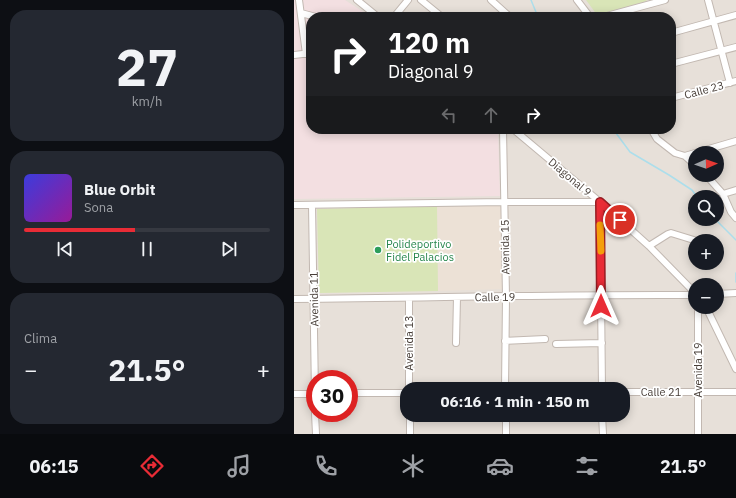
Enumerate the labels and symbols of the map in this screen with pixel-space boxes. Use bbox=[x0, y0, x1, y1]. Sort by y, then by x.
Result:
street label: Calle 23 bbox=[683, 78, 725, 102]
north arrow bbox=[688, 146, 724, 182]
street label: Diagonal 9 bbox=[545, 155, 595, 199]
pin bbox=[603, 203, 637, 237]
street label: Avenida 15 bbox=[498, 219, 512, 275]
place label: Polideportivo Fidel Palacios bbox=[386, 237, 454, 264]
marker: Polideportivo Fidel Palacios bbox=[373, 245, 383, 255]
street label: Avenida 11 bbox=[307, 271, 321, 327]
position arrow bbox=[580, 285, 622, 327]
street label: Calle 19 bbox=[475, 290, 515, 304]
street label: Avenida 13 bbox=[402, 315, 416, 371]
street label: Avenida 19 bbox=[691, 342, 705, 398]
speed limit sign: 30 bbox=[306, 370, 358, 422]
street label: Calle 21 bbox=[641, 385, 682, 399]

